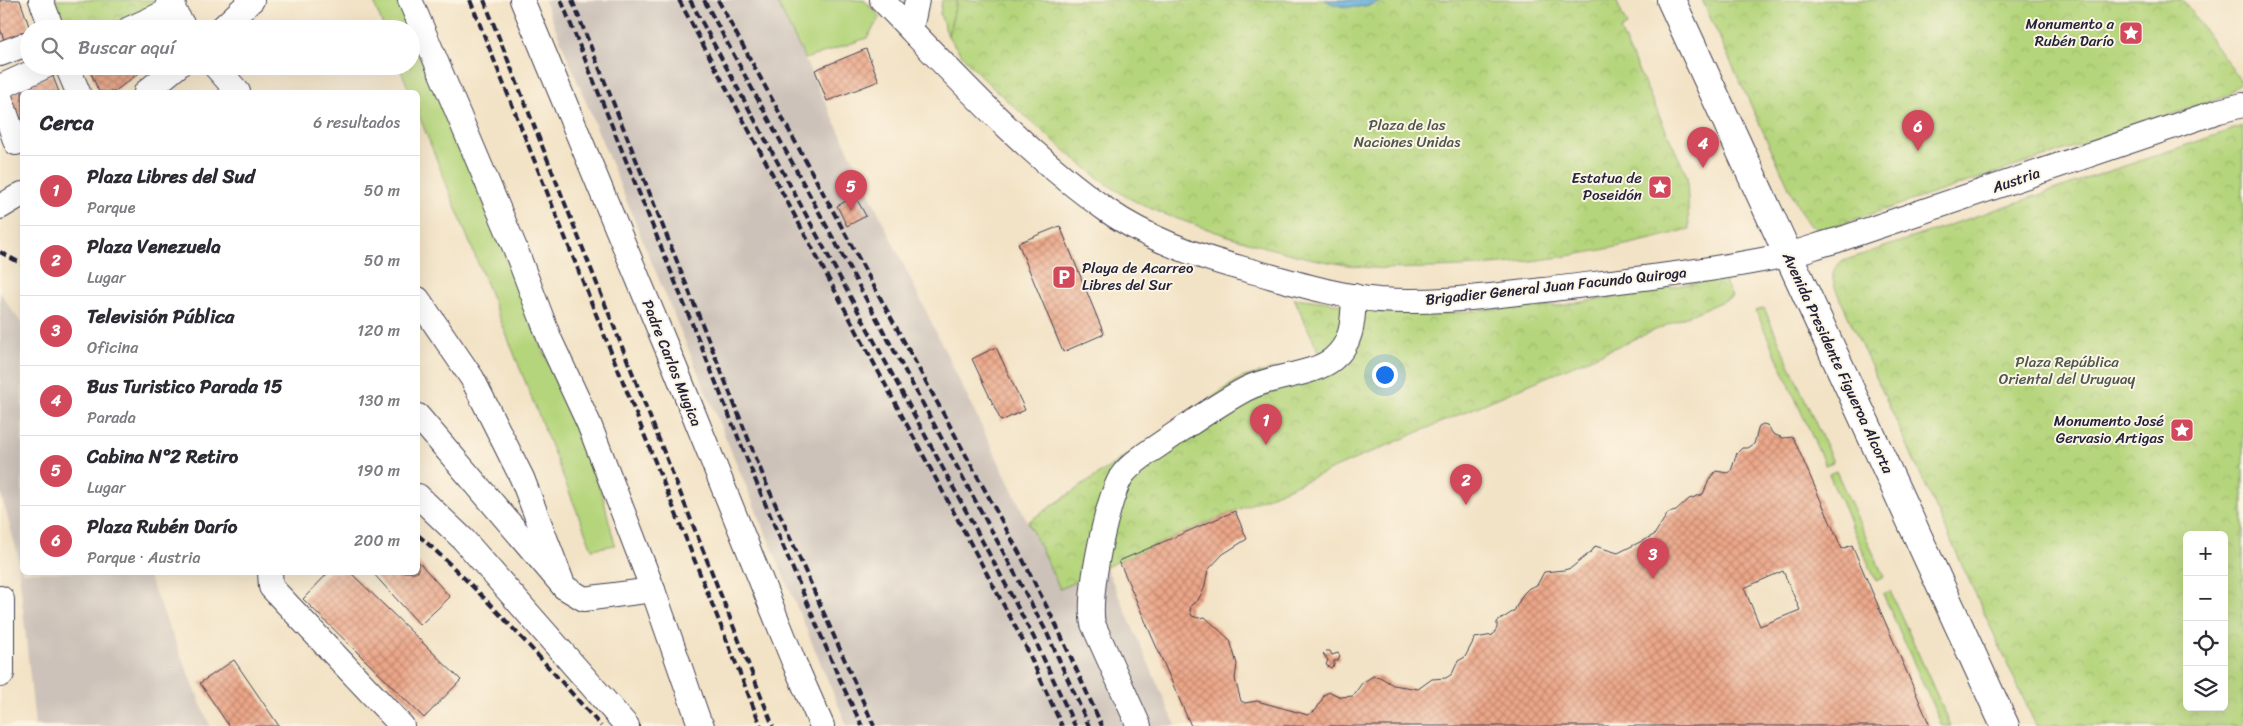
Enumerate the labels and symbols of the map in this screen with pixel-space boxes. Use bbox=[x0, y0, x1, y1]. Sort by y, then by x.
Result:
place label: Monumento a Rubén Darío bbox=[2026, 11, 2115, 54]
place icon: Monumento a Rubén Darío bbox=[2118, 20, 2144, 46]
pin: 6 bbox=[1902, 110, 1934, 151]
park label: Plaza de las Naciones Unidas bbox=[1354, 112, 1461, 155]
pin: 4 bbox=[1687, 127, 1719, 168]
street label: Austria bbox=[1988, 160, 2044, 201]
place label: Estatua de Poseidón bbox=[1572, 165, 1642, 208]
pin: 5 bbox=[835, 170, 867, 211]
place icon: Estatua de Poseidón bbox=[1647, 174, 1673, 200]
street label: Avenida Presidente Figueroa Alcorta bbox=[1775, 247, 1901, 478]
place label: Playa de Acarreo Libres del Sur bbox=[1082, 255, 1194, 298]
street label: Brigadier General Juan Facundo Quiroga bbox=[1424, 259, 1688, 313]
parking icon: Playa de Acarreo Libres del Sur bbox=[1051, 264, 1077, 290]
street label: Padre Carlos Mugica bbox=[635, 296, 710, 431]
park label: Plaza República Oriental del Uruguay bbox=[1999, 349, 2135, 392]
your location bbox=[1372, 362, 1398, 388]
pin: 1 bbox=[1250, 404, 1282, 445]
place label: Monumento José Gervasio Artigas bbox=[2054, 408, 2164, 451]
place icon: Monumento José Gervasio Artigas bbox=[2169, 417, 2195, 443]
pin: 2 bbox=[1450, 464, 1482, 505]
pin: 3 bbox=[1637, 538, 1669, 579]

